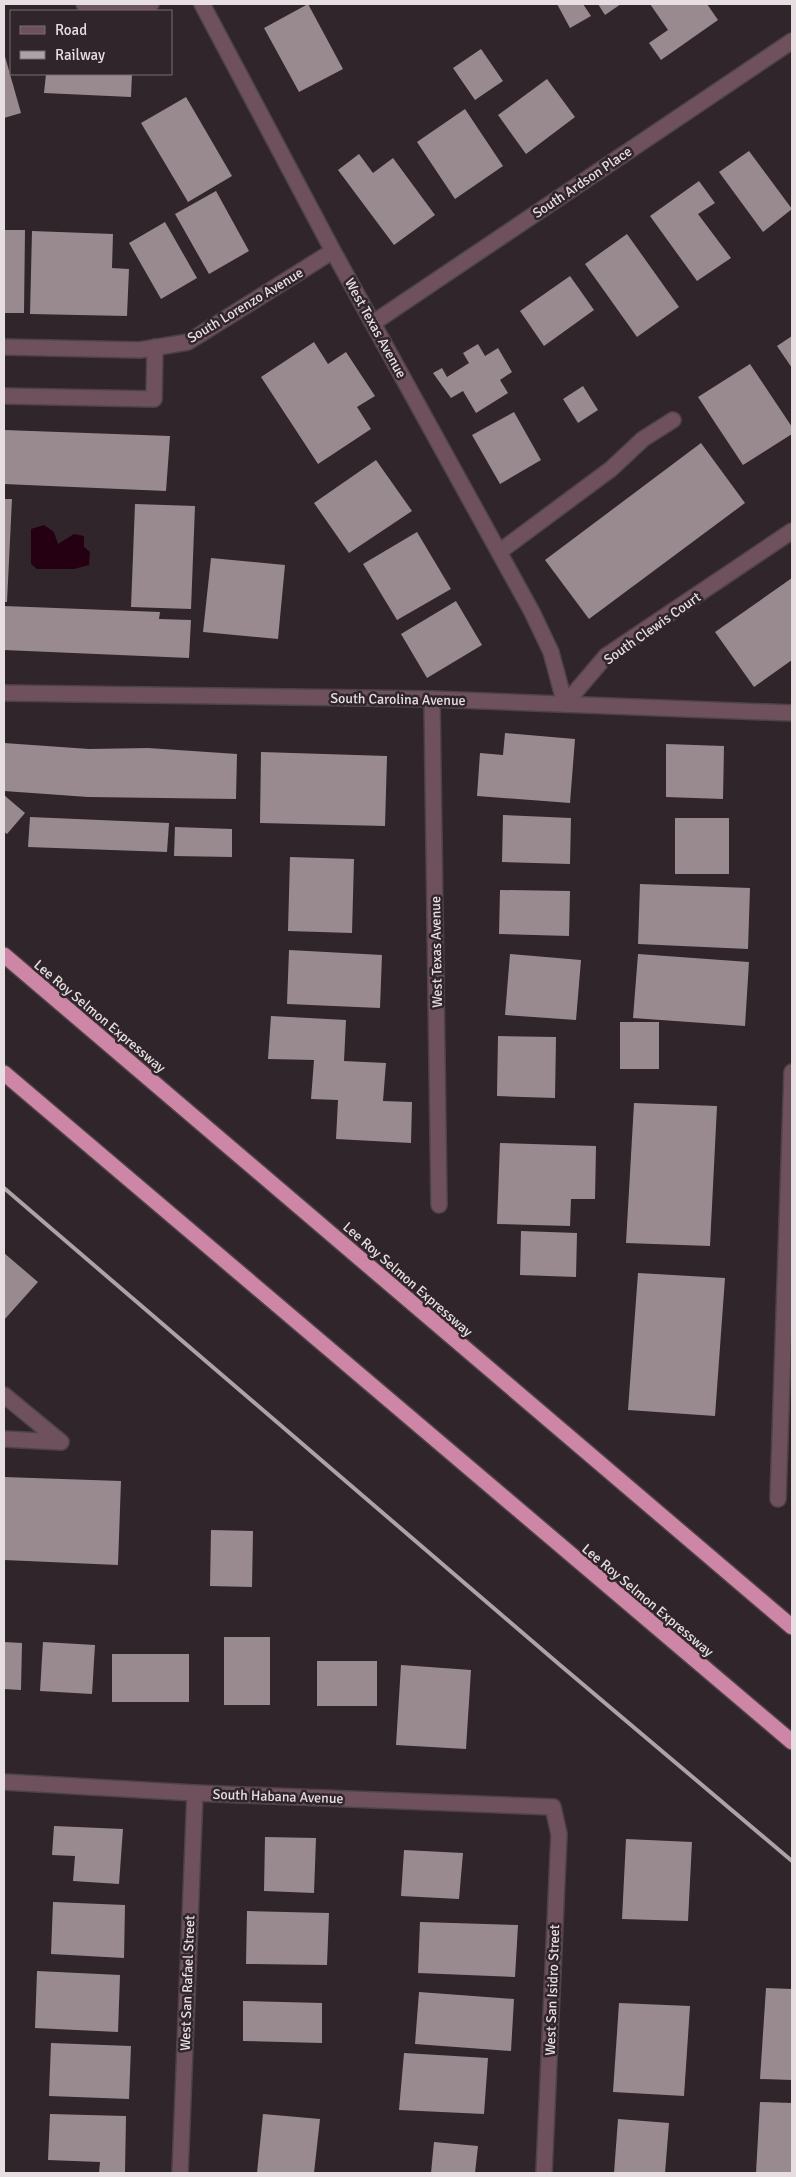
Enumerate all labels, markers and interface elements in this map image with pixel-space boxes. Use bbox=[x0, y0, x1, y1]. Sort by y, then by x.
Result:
legend bbox=[10, 10, 172, 75]
text: Road bbox=[55, 21, 87, 39]
text: Railway bbox=[55, 46, 105, 64]
street label: South Ardson Place bbox=[529, 143, 635, 222]
street label: South Lorenzo Avenue bbox=[184, 264, 306, 347]
street label: West Texas Avenue bbox=[341, 275, 410, 381]
street label: South Clewis Court bbox=[601, 589, 704, 668]
street label: South Carolina Avenue bbox=[330, 690, 466, 709]
street label: West Texas Avenue bbox=[427, 896, 446, 1008]
street label: Lee Roy Selmon Expressway bbox=[30, 956, 169, 1077]
street label: Lee Roy Selmon Expressway bbox=[339, 1218, 476, 1341]
street label: Lee Roy Selmon Expressway bbox=[578, 1540, 717, 1661]
street label: South Habana Avenue bbox=[212, 1786, 344, 1807]
street label: West San Rafael Street bbox=[177, 1915, 198, 2051]
street label: West San Isidro Street bbox=[542, 1924, 563, 2056]

